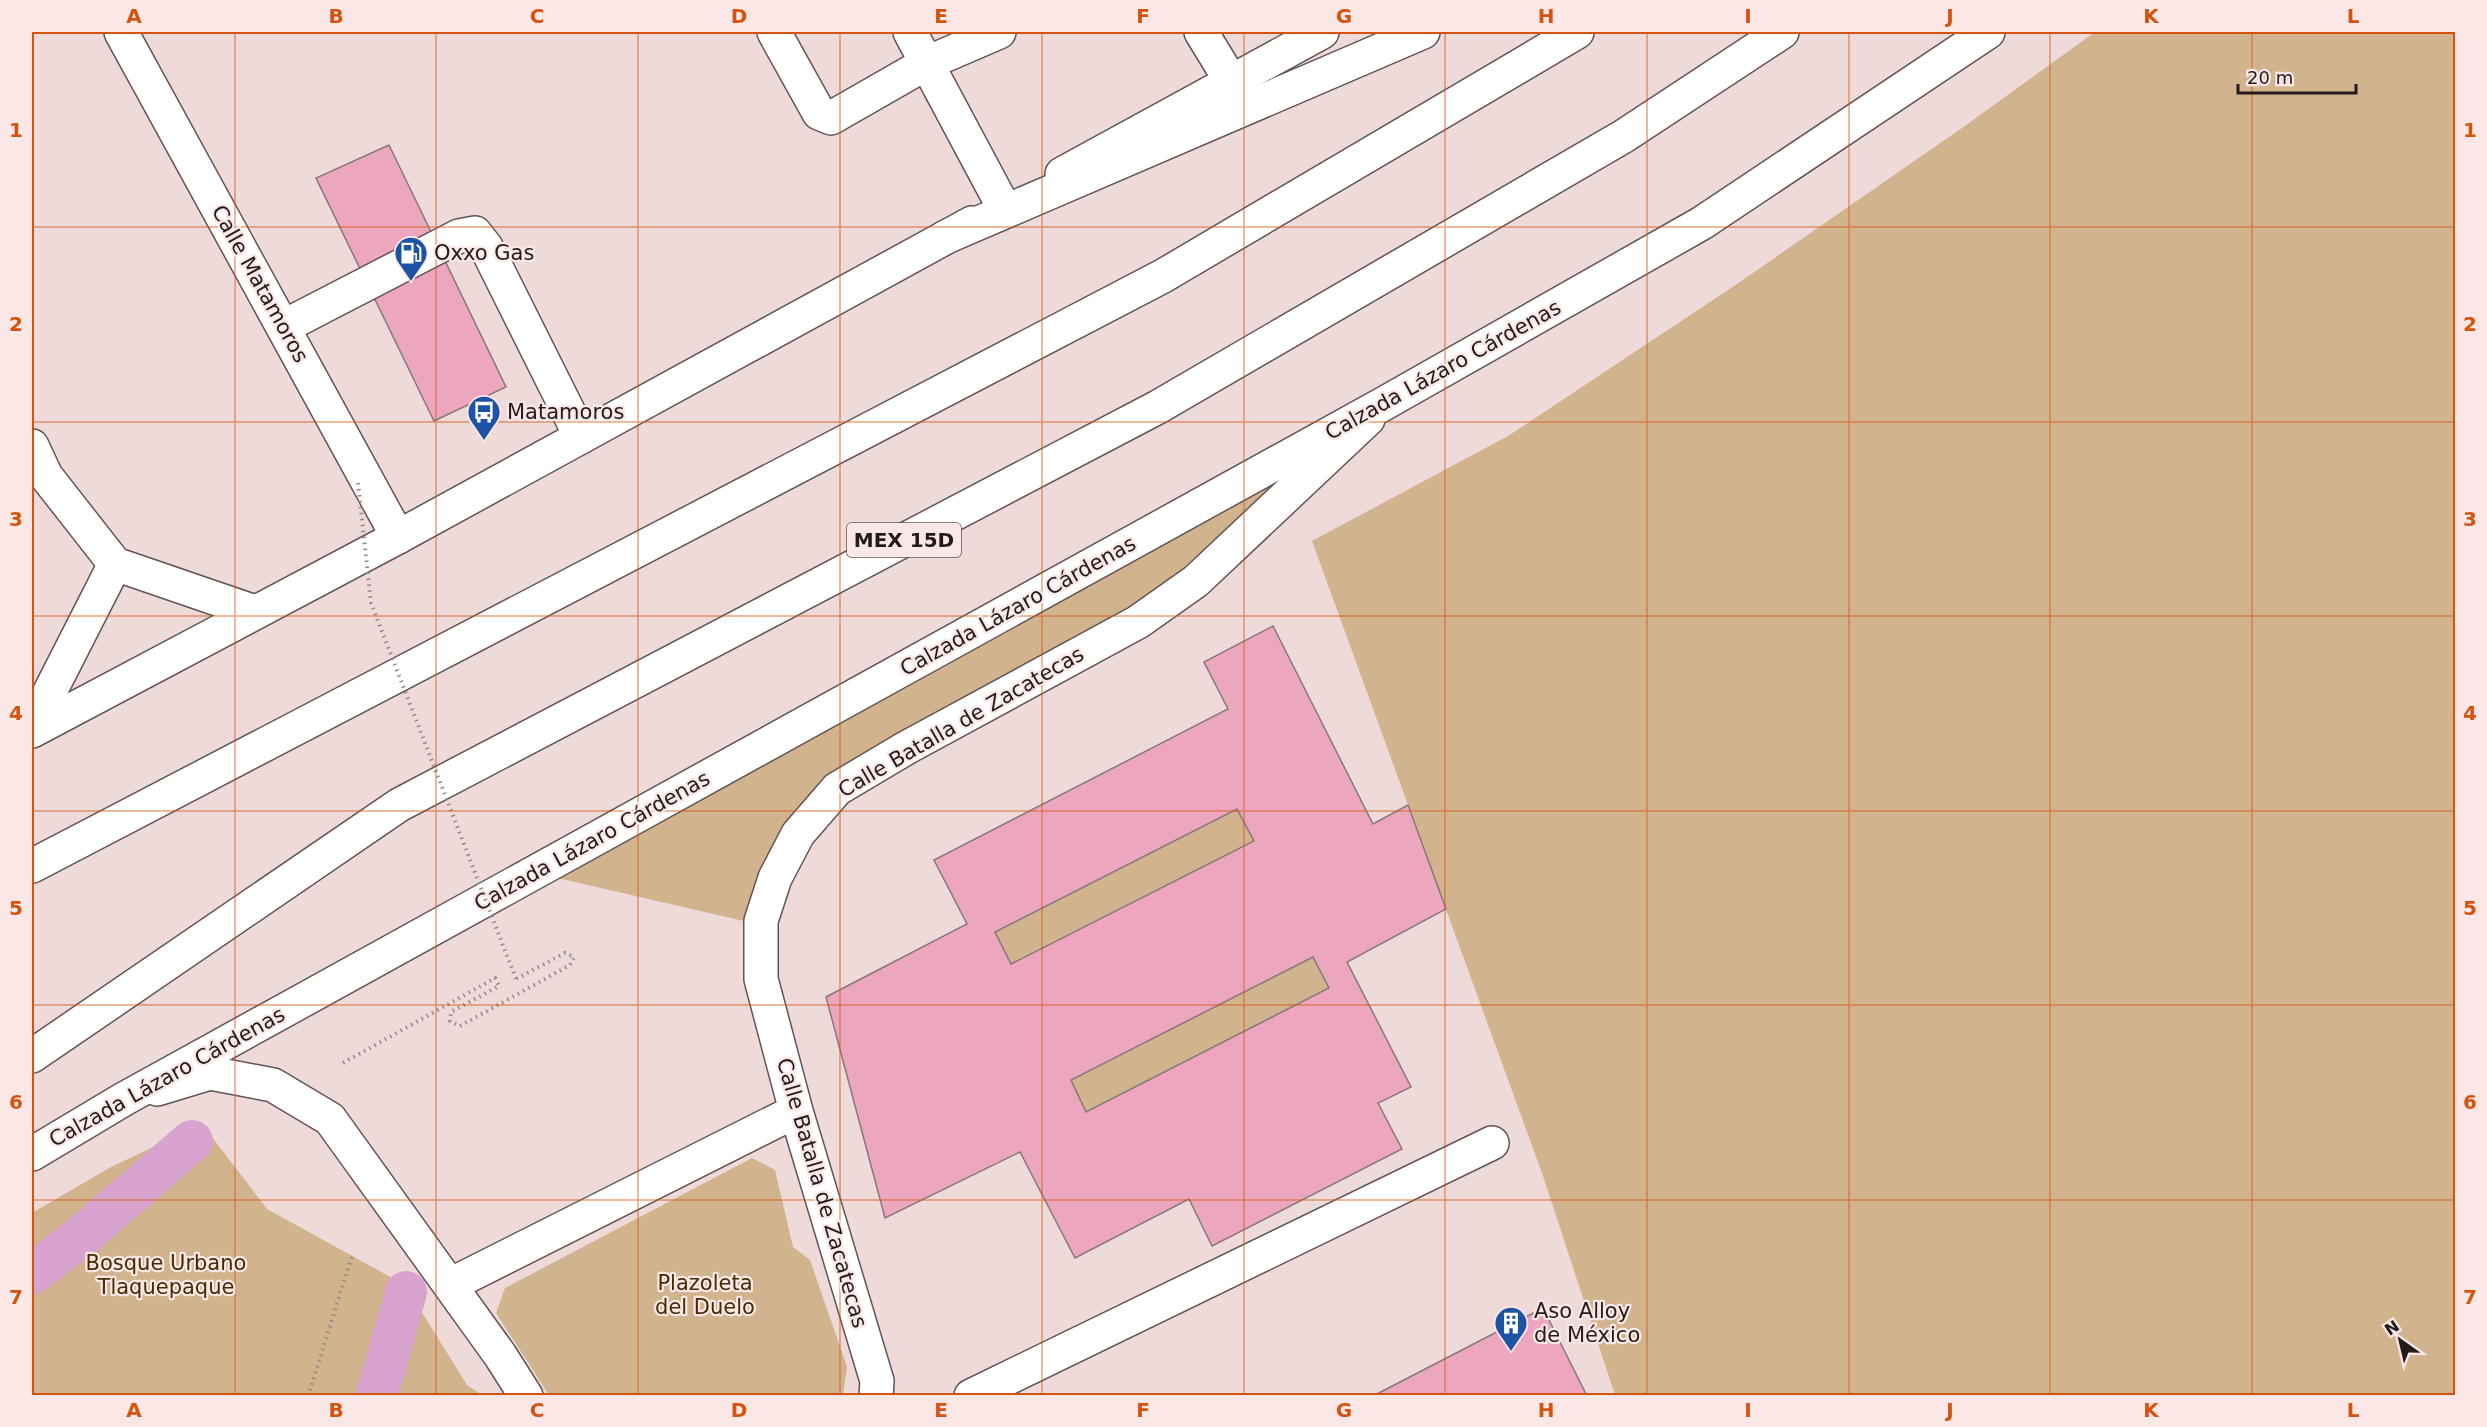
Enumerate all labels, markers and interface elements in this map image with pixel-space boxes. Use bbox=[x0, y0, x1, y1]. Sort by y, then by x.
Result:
text: A bbox=[126, 4, 142, 28]
text: B bbox=[328, 4, 344, 28]
text: C bbox=[530, 4, 544, 28]
text: D bbox=[731, 4, 747, 28]
text: E bbox=[934, 4, 948, 28]
text: F bbox=[1136, 4, 1150, 28]
text: G bbox=[1336, 4, 1352, 28]
text: H bbox=[1538, 4, 1554, 28]
text: I bbox=[1744, 4, 1752, 28]
text: J bbox=[1944, 4, 1954, 28]
text: K bbox=[2143, 4, 2160, 28]
text: L bbox=[2347, 4, 2360, 28]
scale bar bbox=[2238, 57, 2356, 95]
text: 20 m bbox=[2247, 67, 2293, 88]
text: 1 bbox=[9, 118, 23, 142]
text: 1 bbox=[2463, 118, 2477, 142]
street label: Calle Matamoros bbox=[207, 201, 313, 367]
fuel station icon: Oxxo Gas bbox=[393, 235, 429, 282]
place label: Oxxo Gas bbox=[434, 241, 534, 265]
street label: Calzada Lázaro Cárdenas bbox=[1321, 295, 1565, 445]
text: 2 bbox=[9, 312, 23, 336]
text: 2 bbox=[2463, 312, 2477, 336]
bus stop icon: Matamoros bbox=[466, 394, 502, 441]
place label: Matamoros bbox=[507, 400, 624, 424]
text: 3 bbox=[9, 507, 23, 531]
text: 3 bbox=[2463, 507, 2477, 531]
road number: MEX 15D bbox=[847, 523, 961, 557]
street label: Calzada Lázaro Cárdenas bbox=[896, 531, 1140, 681]
street label: Calle Batalla de Zacatecas bbox=[834, 642, 1088, 802]
text: 4 bbox=[9, 701, 23, 725]
text: 4 bbox=[2463, 701, 2477, 725]
street label: Calzada Lázaro Cárdenas bbox=[470, 766, 714, 916]
text: 5 bbox=[9, 896, 23, 920]
text: 5 bbox=[2463, 896, 2477, 920]
street label: Calzada Lázaro Cárdenas bbox=[45, 1002, 289, 1152]
street label: Calle Batalla de Zacatecas bbox=[772, 1055, 872, 1331]
text: 6 bbox=[9, 1090, 23, 1114]
text: 6 bbox=[2463, 1090, 2477, 1114]
park label: Bosque Urbano Tlaquepaque bbox=[86, 1251, 246, 1299]
park label: Plazoleta del Duelo bbox=[655, 1271, 755, 1319]
text: 7 bbox=[9, 1285, 23, 1309]
text: 7 bbox=[2463, 1285, 2477, 1309]
place label: Aso Alloy de México bbox=[1534, 1299, 1640, 1347]
building icon: Aso Alloy de México bbox=[1493, 1305, 1529, 1352]
north arrow bbox=[2370, 1310, 2430, 1370]
text: N bbox=[2381, 1316, 2403, 1340]
text: A bbox=[126, 1398, 142, 1422]
text: B bbox=[328, 1398, 344, 1422]
text: C bbox=[530, 1398, 544, 1422]
text: D bbox=[731, 1398, 747, 1422]
text: E bbox=[934, 1398, 948, 1422]
text: F bbox=[1136, 1398, 1150, 1422]
text: G bbox=[1336, 1398, 1352, 1422]
text: H bbox=[1538, 1398, 1554, 1422]
text: I bbox=[1744, 1398, 1752, 1422]
text: J bbox=[1944, 1398, 1954, 1422]
text: K bbox=[2143, 1398, 2160, 1422]
text: L bbox=[2347, 1398, 2360, 1422]

